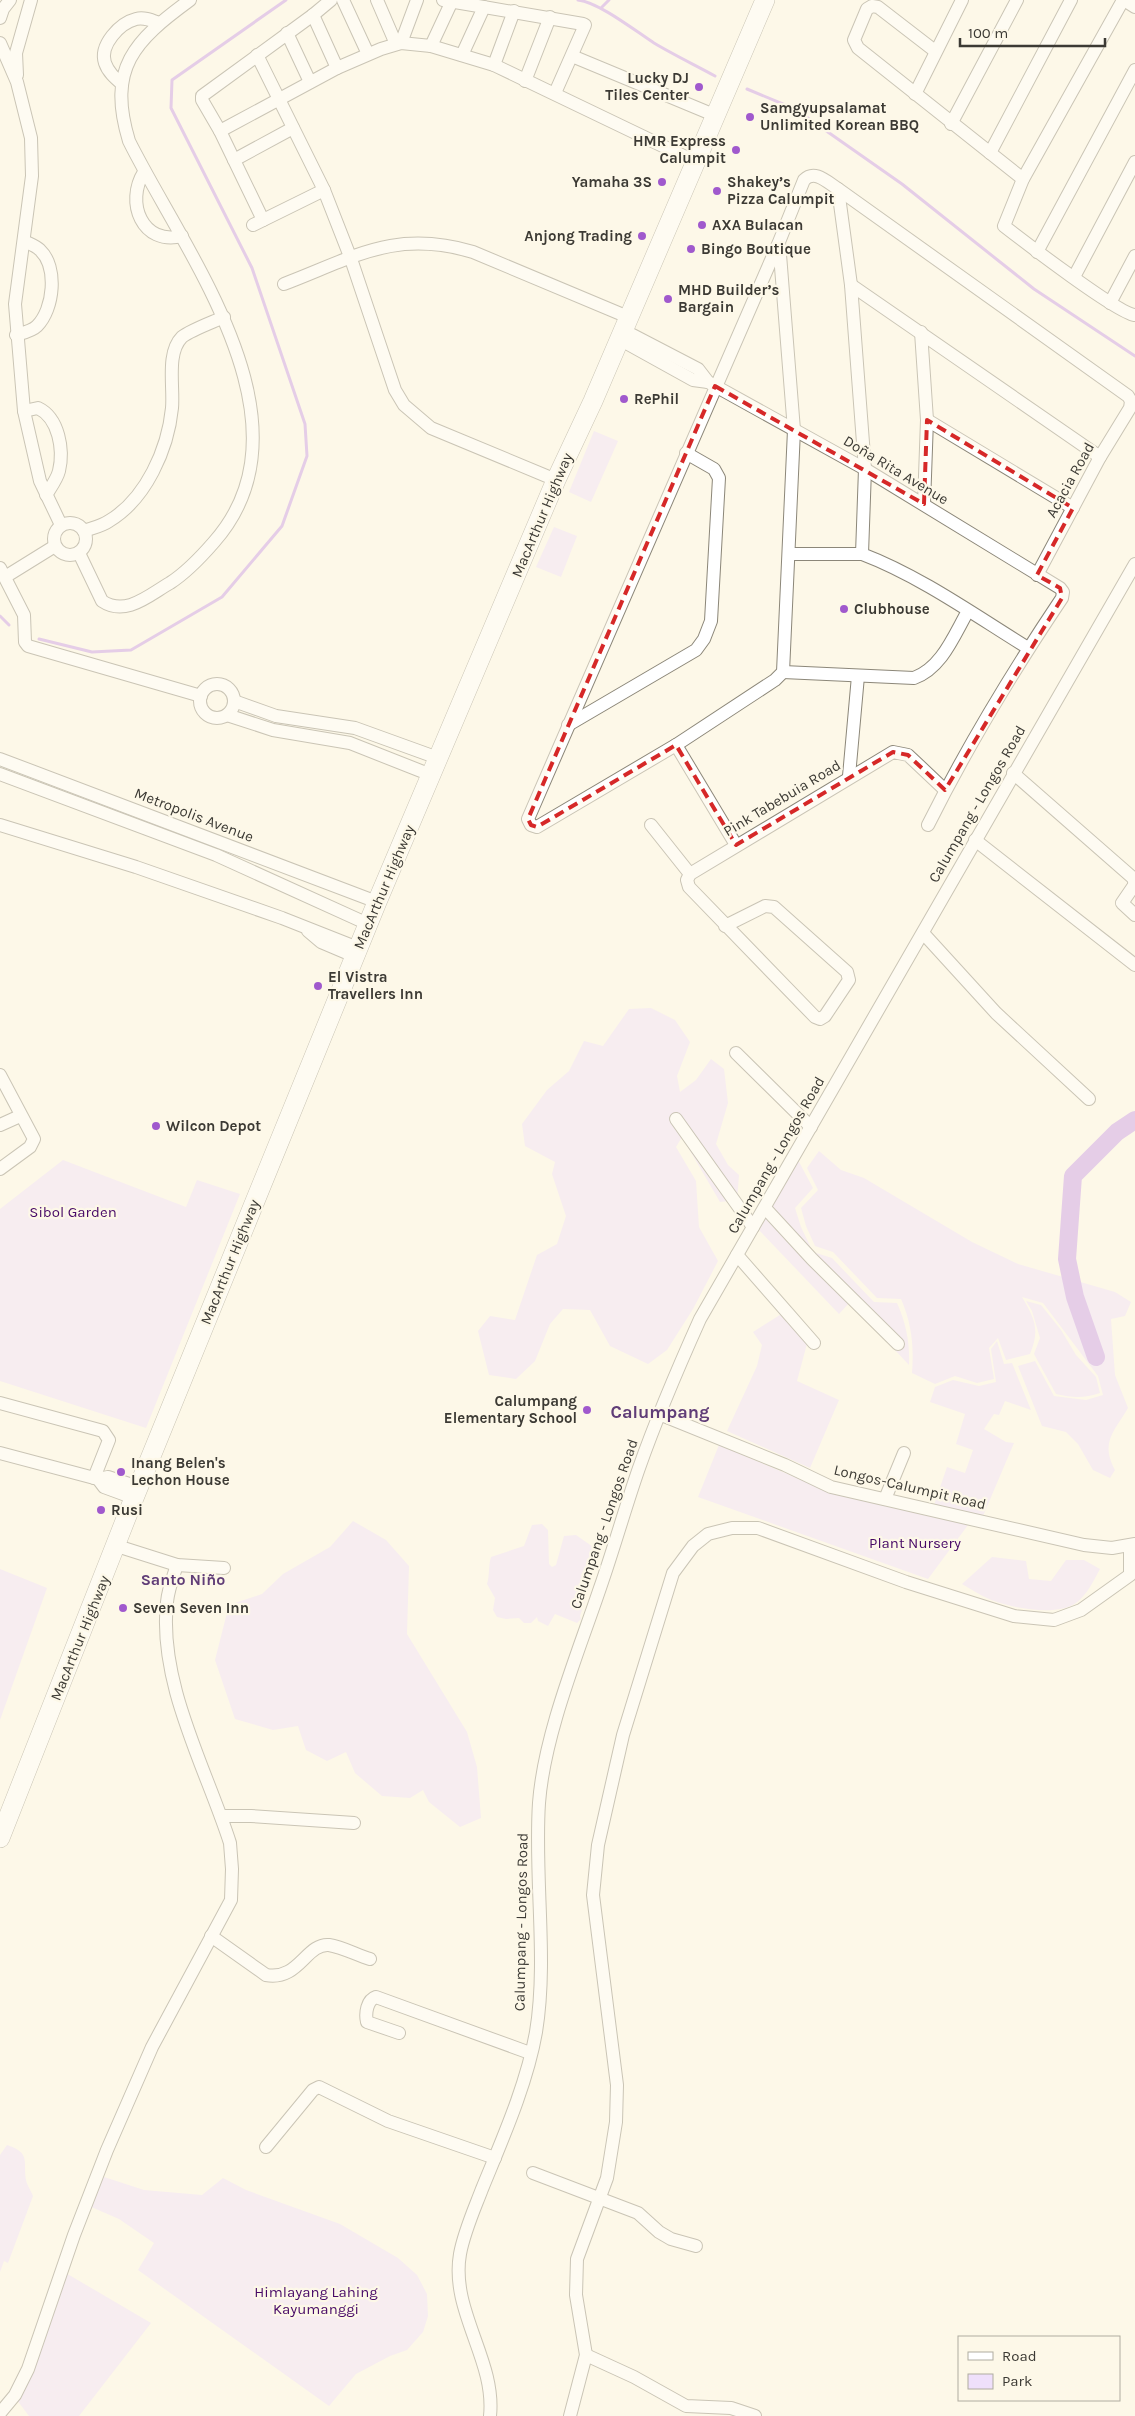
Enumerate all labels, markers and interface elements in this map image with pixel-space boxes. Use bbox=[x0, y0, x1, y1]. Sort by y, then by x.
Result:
scale bar bbox=[960, 15, 1105, 47]
text: 100 m bbox=[968, 24, 1008, 42]
place label: Lucky DJ Tiles Center bbox=[605, 69, 689, 104]
marker: Lucky DJ Tiles Center bbox=[693, 81, 705, 93]
place label: Samgyupsalamat Unlimited Korean BBQ bbox=[760, 99, 919, 134]
marker: Samgyupsalamat Unlimited Korean BBQ bbox=[744, 111, 756, 123]
place label: HMR Express Calumpit bbox=[633, 132, 726, 167]
marker: HMR Express Calumpit bbox=[730, 144, 742, 156]
place label: Yamaha 3S bbox=[572, 173, 652, 191]
place label: Shakey’s Pizza Calumpit bbox=[727, 173, 835, 208]
marker: Yamaha 3S bbox=[656, 176, 668, 188]
marker: Shakey’s Pizza Calumpit bbox=[711, 185, 723, 197]
place label: AXA Bulacan bbox=[712, 216, 803, 234]
marker: AXA Bulacan bbox=[696, 219, 708, 231]
place label: Anjong Trading bbox=[524, 227, 632, 245]
marker: Anjong Trading bbox=[636, 230, 648, 242]
place label: Bingo Boutique bbox=[701, 240, 811, 258]
marker: Bingo Boutique bbox=[685, 243, 697, 255]
place label: MHD Builder’s Bargain bbox=[678, 281, 780, 316]
marker: MHD Builder’s Bargain bbox=[662, 293, 674, 305]
place label: RePhil bbox=[634, 390, 679, 408]
marker: RePhil bbox=[618, 393, 630, 405]
street label: Doña Rita Avenue bbox=[840, 432, 952, 508]
street label: Acacia Road bbox=[1042, 439, 1098, 521]
street label: MacArthur Highway bbox=[508, 450, 576, 580]
place label: Clubhouse bbox=[854, 600, 930, 618]
marker: Clubhouse bbox=[838, 603, 850, 615]
street label: Calumpang - Longos Road bbox=[925, 722, 1029, 886]
street label: Pink Tabebuia Road bbox=[720, 756, 844, 840]
street label: Metropolis Avenue bbox=[132, 784, 256, 846]
street label: MacArthur Highway bbox=[350, 822, 418, 952]
place label: El Vistra Travellers Inn bbox=[328, 968, 423, 1003]
marker: El Vistra Travellers Inn bbox=[312, 980, 324, 992]
street label: Calumpang - Longos Road bbox=[724, 1073, 828, 1237]
place label: Wilcon Depot bbox=[166, 1117, 261, 1135]
marker: Wilcon Depot bbox=[150, 1120, 162, 1132]
street label: MacArthur Highway bbox=[197, 1197, 263, 1327]
park label: Sibol Garden bbox=[29, 1203, 117, 1221]
place label: Calumpang Elementary School bbox=[444, 1392, 577, 1427]
district label: Calumpang bbox=[611, 1401, 710, 1423]
marker: Calumpang Elementary School bbox=[581, 1404, 593, 1416]
street label: Calumpang - Longos Road bbox=[566, 1437, 642, 1611]
place label: Inang Belen's Lechon House bbox=[131, 1454, 230, 1489]
street label: Longos-Calumpit Road bbox=[832, 1461, 988, 1513]
marker: Inang Belen's Lechon House bbox=[115, 1466, 127, 1478]
place label: Rusi bbox=[111, 1501, 143, 1519]
marker: Rusi bbox=[95, 1504, 107, 1516]
park label: Plant Nursery bbox=[869, 1534, 961, 1552]
district label: Santo Niño bbox=[141, 1570, 225, 1589]
street label: MacArthur Highway bbox=[47, 1573, 113, 1703]
place label: Seven Seven Inn bbox=[133, 1599, 249, 1617]
marker: Seven Seven Inn bbox=[117, 1602, 129, 1614]
street label: Calumpang - Longos Road bbox=[510, 1833, 532, 2011]
park label: Himlayang Lahing Kayumanggi bbox=[254, 2283, 378, 2318]
legend bbox=[958, 2336, 1120, 2401]
text: Road bbox=[1002, 2347, 1037, 2365]
text: Park bbox=[1002, 2372, 1032, 2390]

